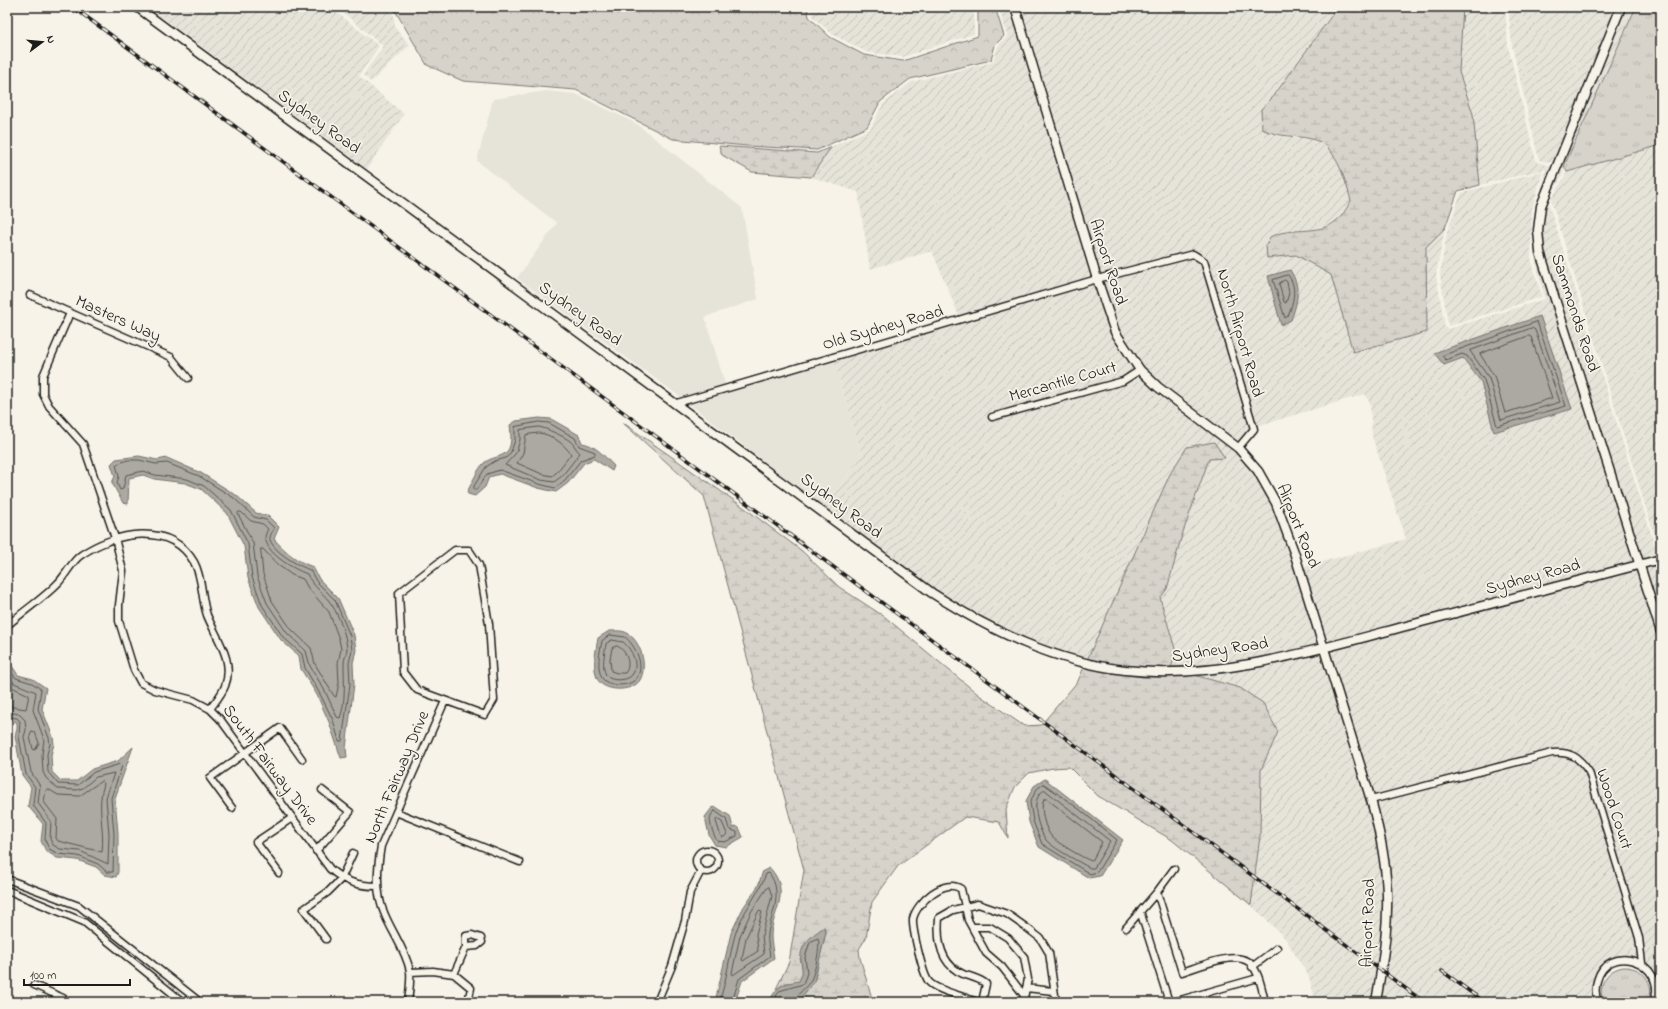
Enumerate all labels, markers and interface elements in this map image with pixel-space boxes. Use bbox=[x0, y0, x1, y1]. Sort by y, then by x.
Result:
north arrow bbox=[22, 22, 62, 62]
text: N bbox=[42, 34, 59, 45]
street label: Sydney Road bbox=[272, 83, 366, 162]
street label: Airport Road bbox=[1082, 216, 1134, 309]
street label: Sammonds Road bbox=[1544, 251, 1606, 376]
street label: North Airport Road bbox=[1210, 266, 1270, 401]
street label: Sydney Road bbox=[533, 275, 627, 354]
street label: Masters Way bbox=[71, 289, 165, 350]
street label: Old Sydney Road bbox=[820, 299, 947, 358]
street label: Mercantile Court bbox=[1006, 355, 1120, 409]
street label: Sydney Road bbox=[794, 467, 888, 546]
street label: Airport Road bbox=[1270, 480, 1326, 572]
street label: Sydney Road bbox=[1483, 552, 1584, 603]
street label: Sydney Road bbox=[1170, 631, 1270, 670]
street label: South Fairway Drive bbox=[215, 699, 324, 832]
street label: North Fairway Drive bbox=[358, 707, 437, 847]
street label: Wood Court bbox=[1589, 765, 1639, 853]
street label: Airport Road bbox=[1354, 878, 1382, 968]
scale bar bbox=[24, 961, 130, 987]
text: 100 m bbox=[30, 967, 57, 985]

